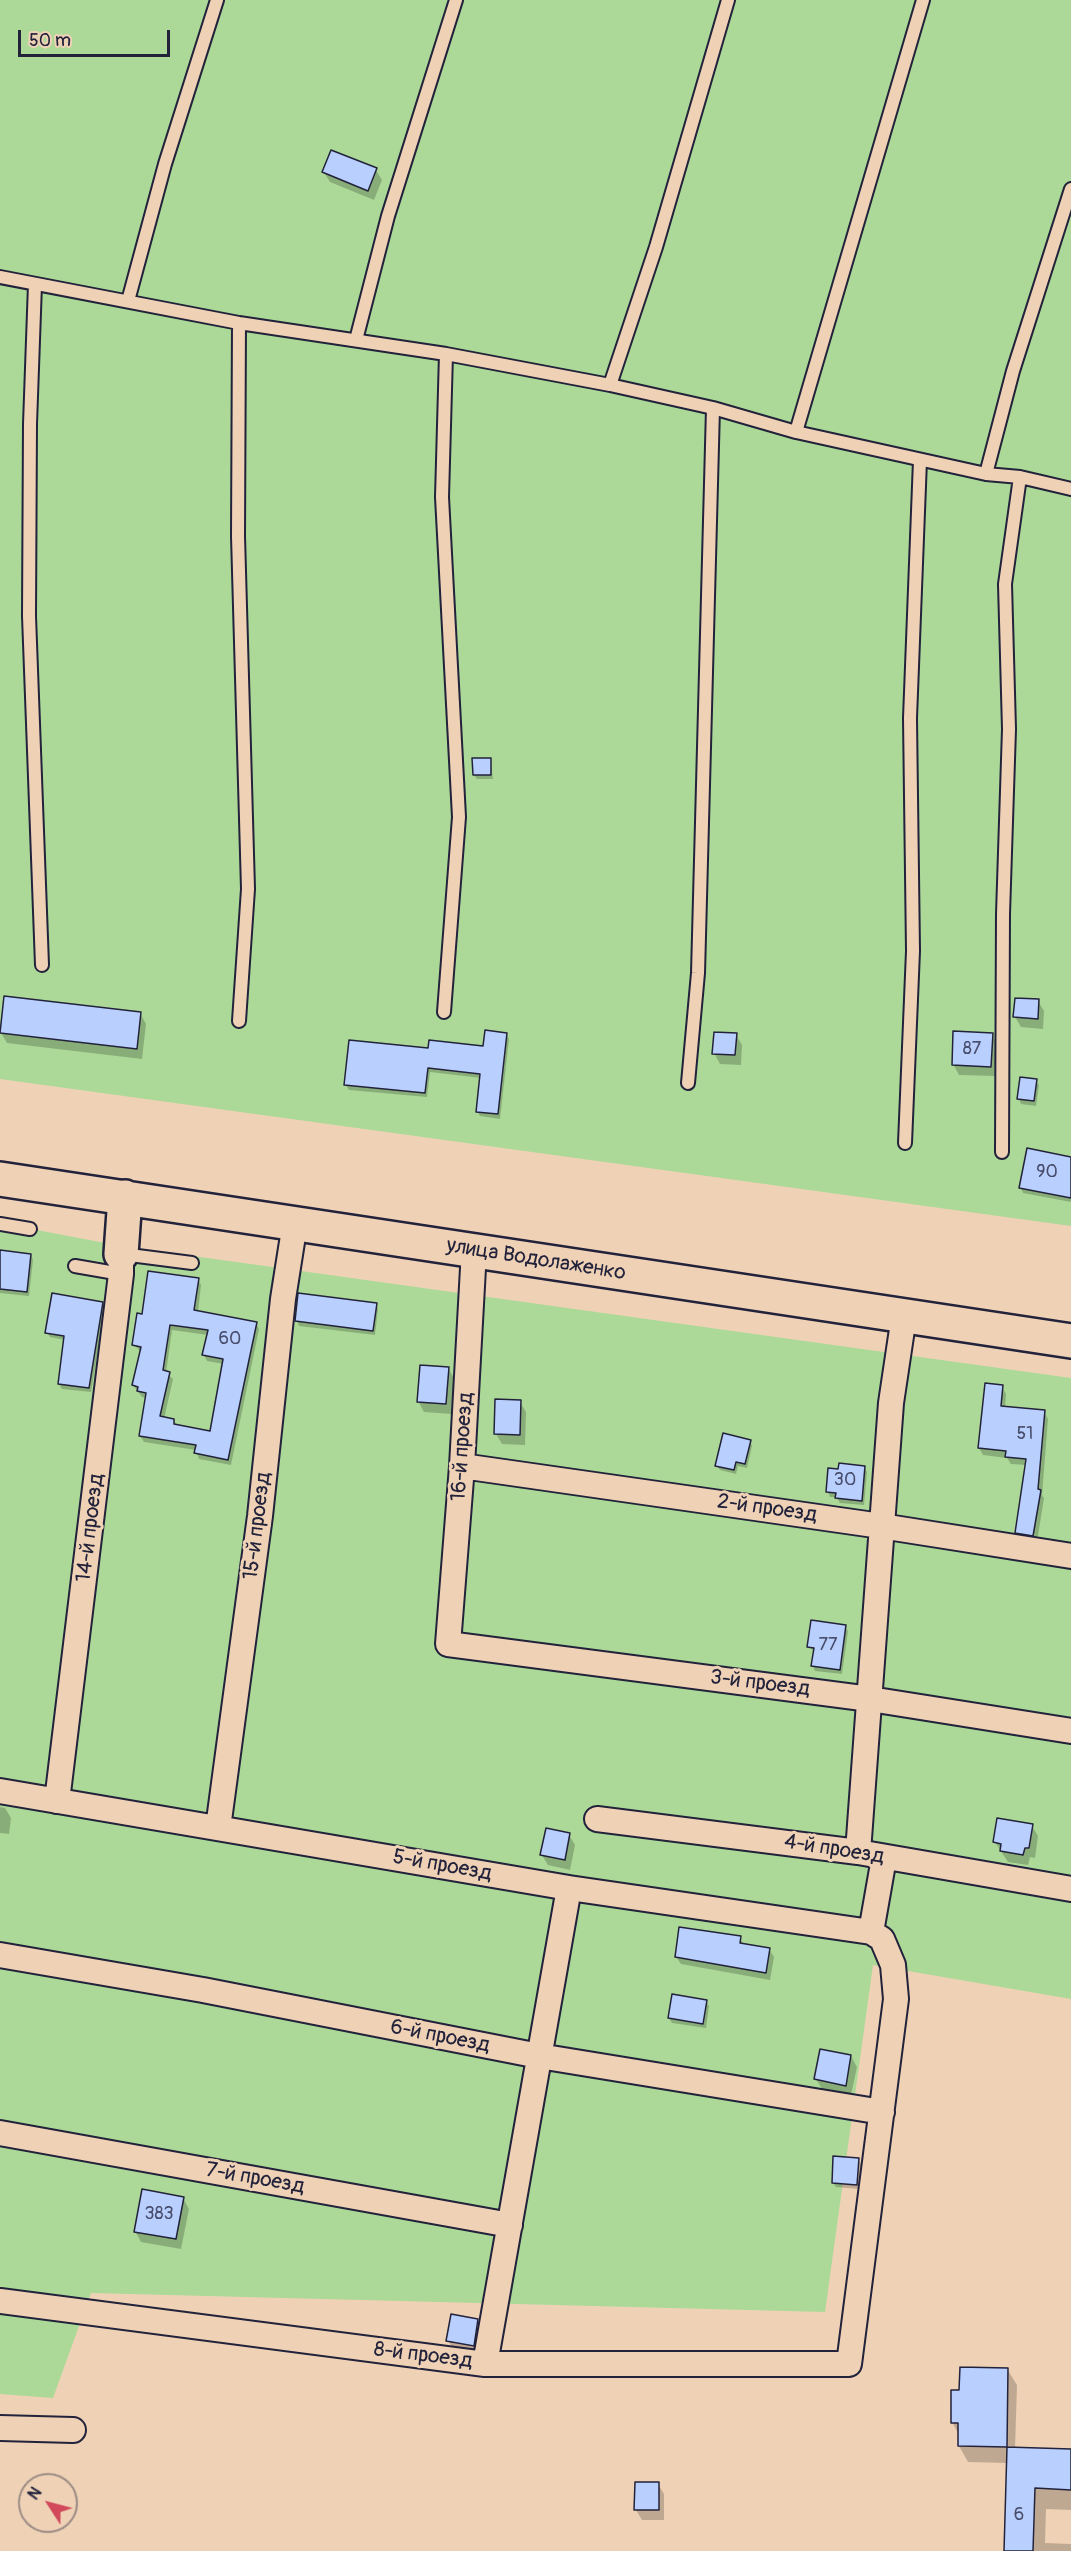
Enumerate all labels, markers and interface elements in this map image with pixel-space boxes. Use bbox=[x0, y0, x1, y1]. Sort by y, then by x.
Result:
scale bar bbox=[21, 18, 172, 56]
text: 50 m bbox=[29, 29, 71, 52]
house number: 87 bbox=[963, 1038, 981, 1060]
house number: 90 bbox=[1036, 1161, 1058, 1183]
street label: улица Водолаженко bbox=[445, 1233, 627, 1287]
house number: 60 bbox=[219, 1328, 241, 1350]
street label: 16-й проезд bbox=[447, 1392, 479, 1502]
house number: 51 bbox=[1017, 1423, 1033, 1445]
house number: 30 bbox=[834, 1469, 856, 1491]
street label: 15-й проезд bbox=[239, 1471, 277, 1581]
street label: 14-й проезд bbox=[72, 1472, 110, 1584]
street label: 2-й проезд bbox=[716, 1490, 818, 1528]
house number: 77 bbox=[818, 1634, 838, 1656]
street label: 3-й проезд bbox=[709, 1665, 811, 1703]
street label: 4-й проезд bbox=[782, 1830, 886, 1870]
street label: 5-й проезд bbox=[391, 1845, 493, 1887]
street label: 6-й проезд bbox=[388, 2015, 492, 2059]
street label: 7-й проезд bbox=[204, 2158, 306, 2200]
house number: 383 bbox=[144, 2203, 174, 2225]
street label: 8-й проезд bbox=[372, 2337, 474, 2375]
north arrow bbox=[18, 2473, 78, 2533]
text: N bbox=[24, 2483, 46, 2504]
house number: 6 bbox=[1014, 2504, 1024, 2526]

